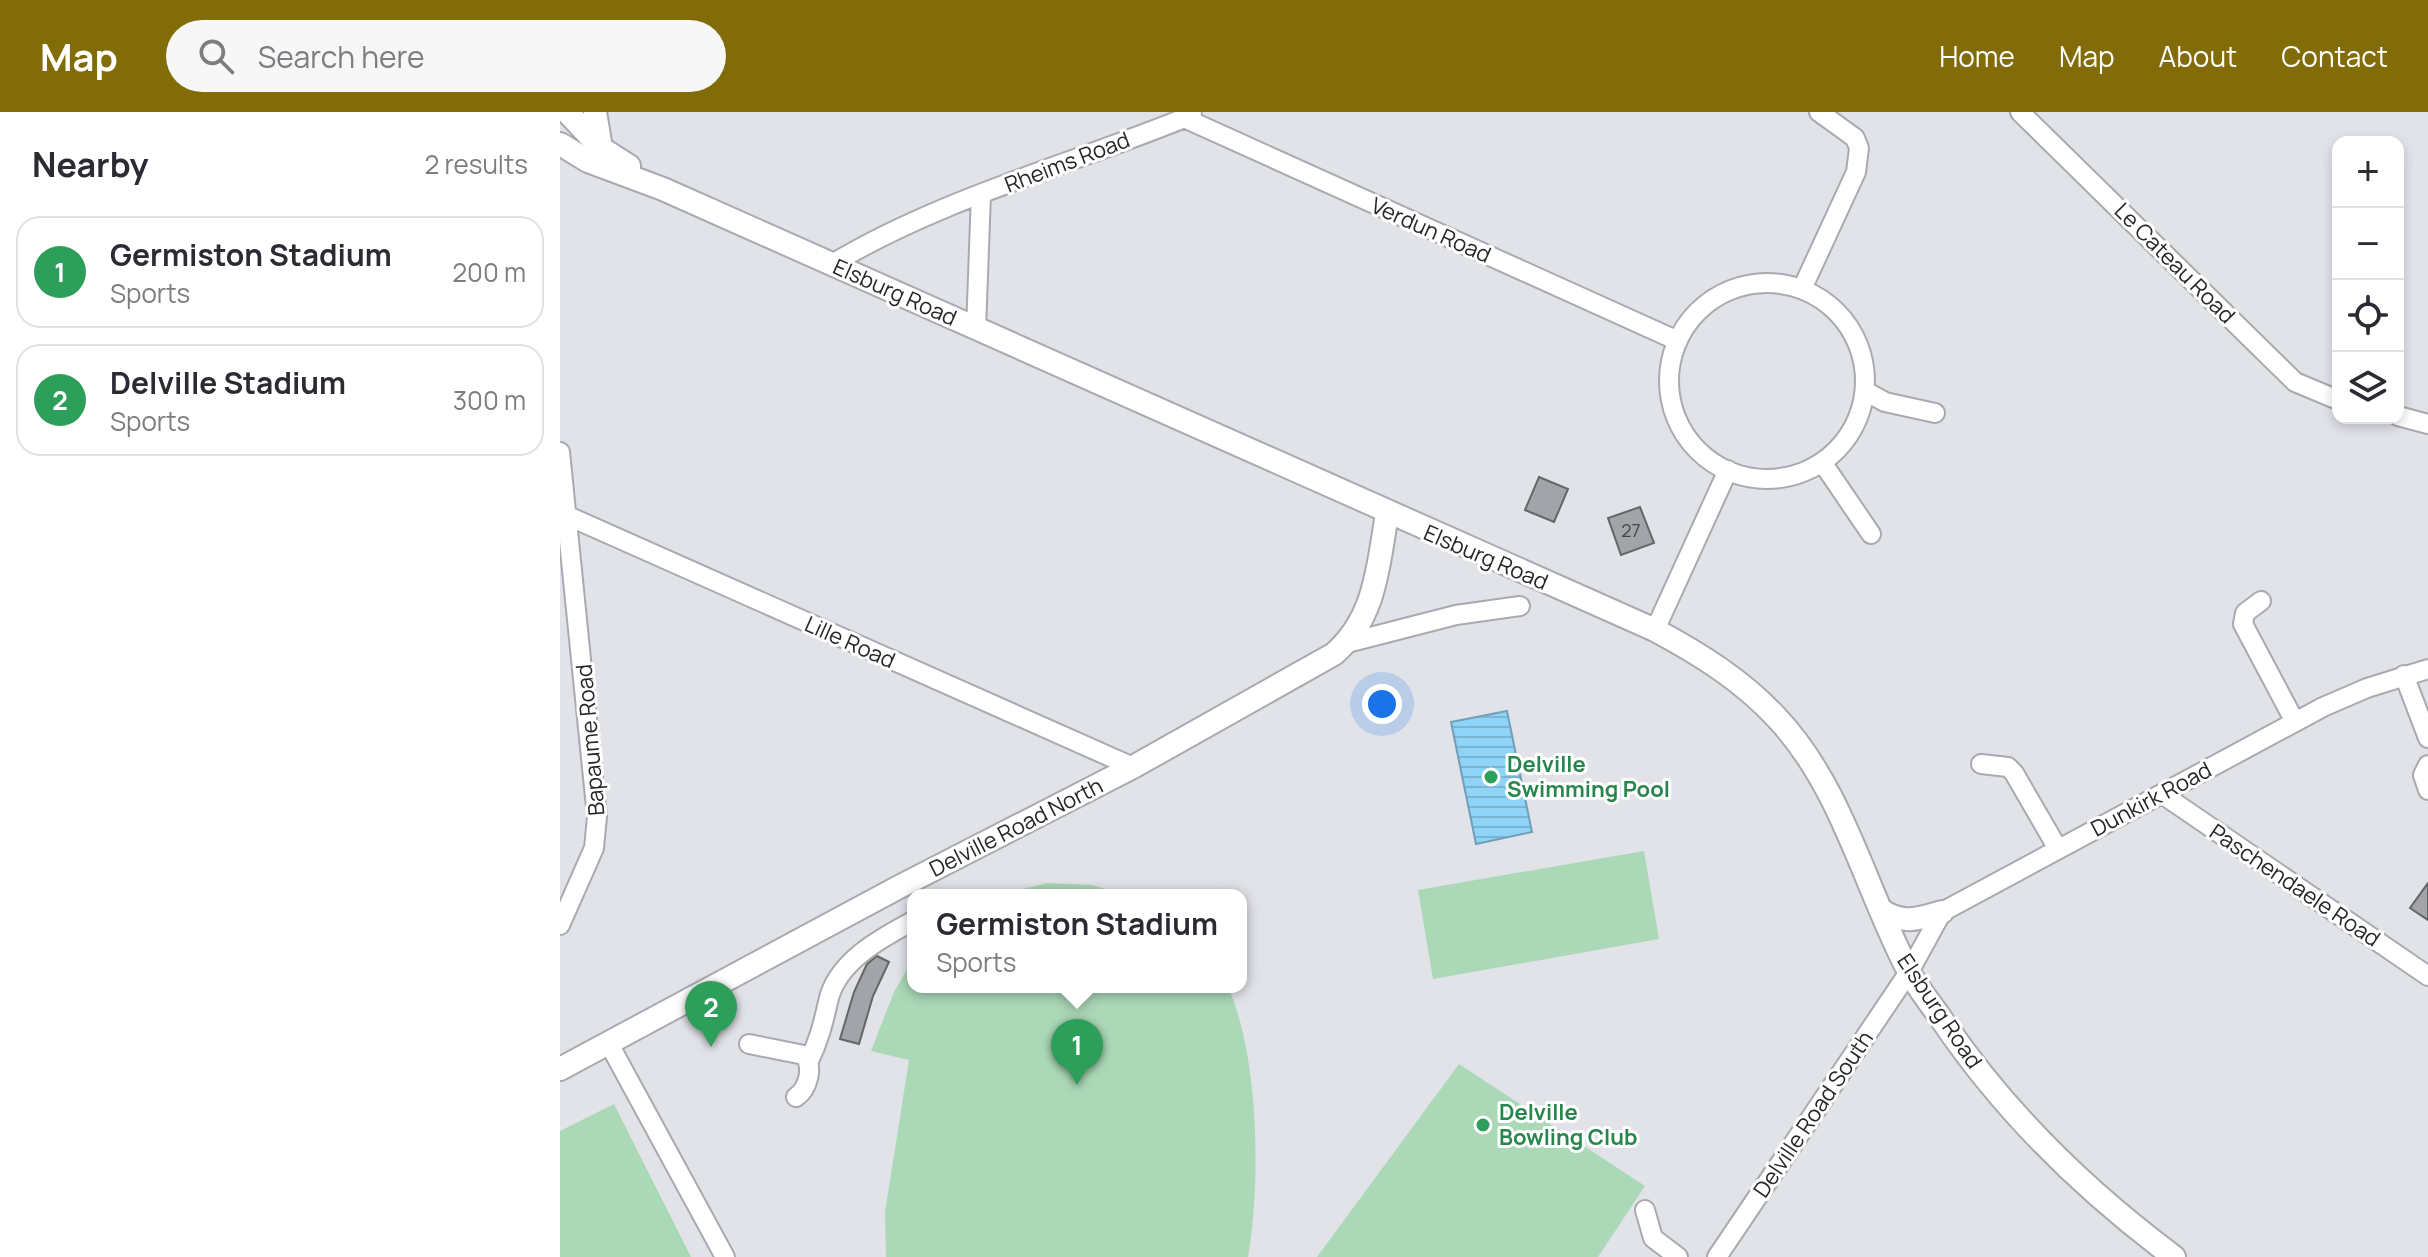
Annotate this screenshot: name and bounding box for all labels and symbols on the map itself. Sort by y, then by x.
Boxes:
street label: Rheims Road [1000,124,1134,200]
street label: Verdun Road [1366,190,1496,270]
street label: Le Cateau Road [2108,196,2242,330]
street label: Elsburg Road [828,251,962,333]
street label: Elsburg Road [1419,517,1553,597]
house number: 27 [1621,518,1641,542]
street label: Lille Road [800,609,900,675]
street label: Bapaume Road [568,663,612,817]
your location [1362,684,1402,724]
place label: Delville Swimming Pool [1507,749,1670,804]
street label: Dunkirk Road [2086,755,2216,843]
marker: Delville Swimming Pool [1482,768,1500,786]
street label: Delville Road North [924,770,1108,884]
street label: Paschendaele Road [2204,817,2386,953]
street label: Elsburg Road [1891,948,1989,1074]
pin: 2 [685,981,737,1047]
pin: 1 [1051,1019,1103,1085]
street label: Delville Road South [1746,1025,1880,1203]
place label: Delville Bowling Club [1499,1097,1637,1152]
marker: Delville Bowling Club [1474,1116,1492,1134]

